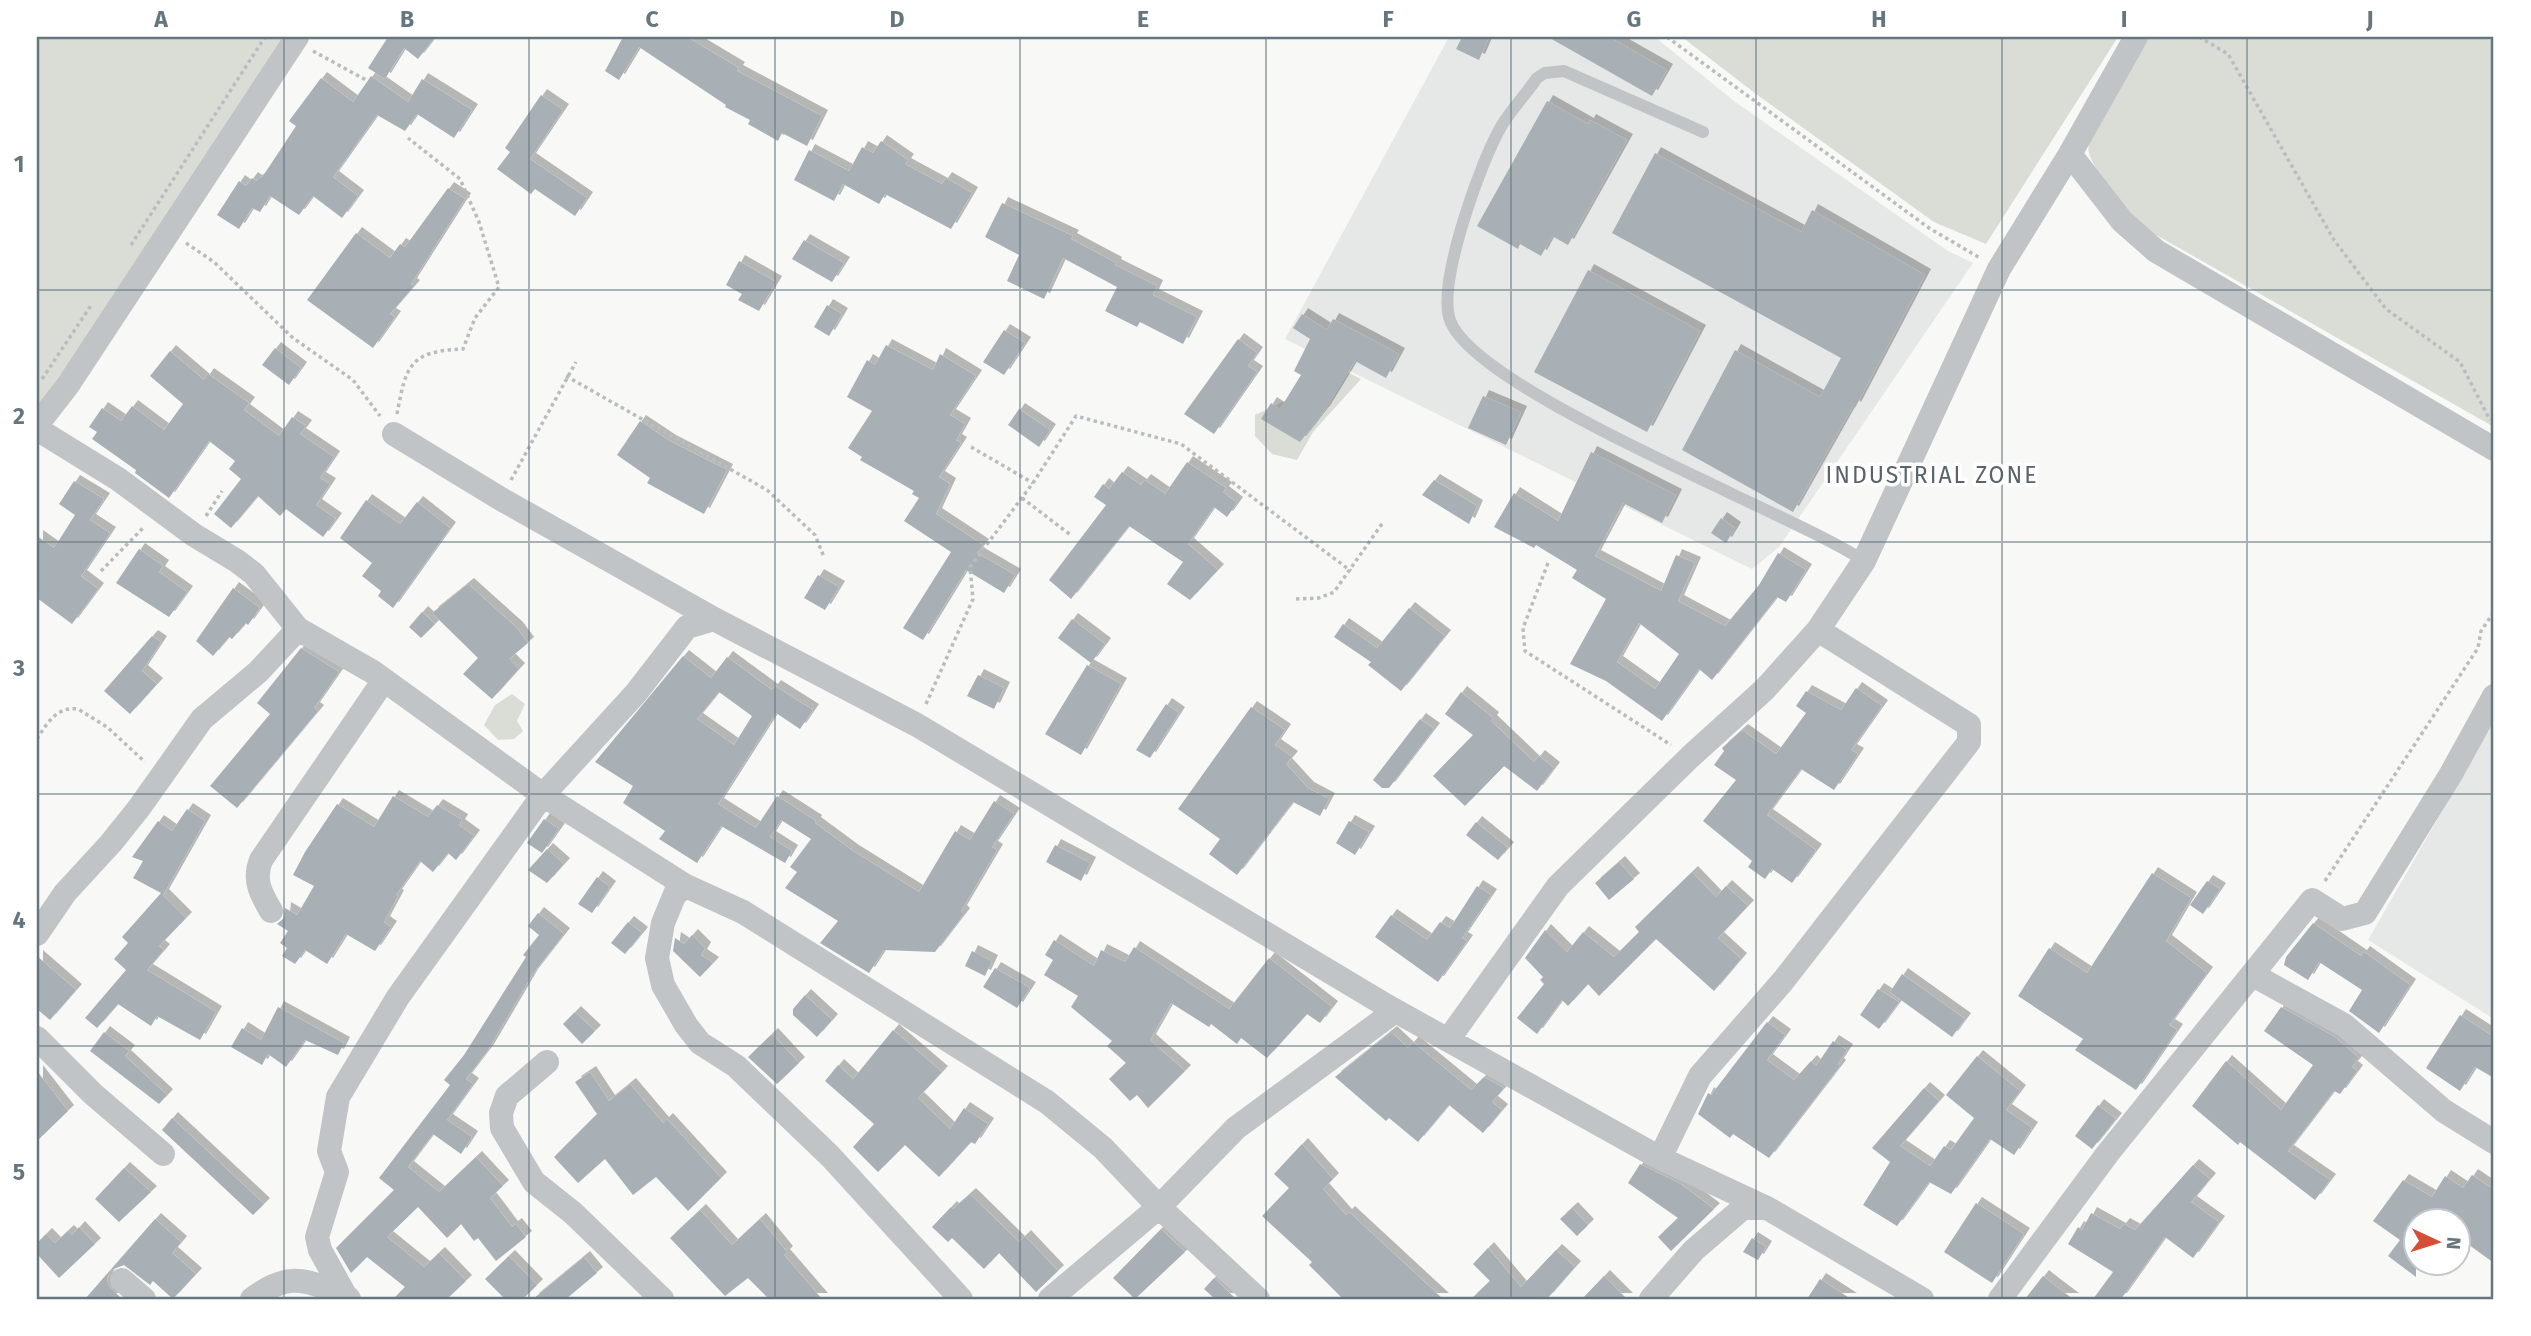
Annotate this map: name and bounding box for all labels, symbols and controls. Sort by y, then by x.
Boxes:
text: A [153,5,168,33]
text: B [400,5,414,33]
text: C [645,5,659,33]
text: D [890,5,905,33]
text: E [1137,5,1149,33]
text: F [1382,5,1394,33]
text: G [1627,5,1641,33]
text: H [1871,5,1887,33]
text: I [2121,5,2127,33]
text: J [2365,5,2374,33]
text: 1 [14,150,24,178]
text: 2 [13,402,25,430]
district label: INDUSTRIAL ZONE [1825,461,2039,489]
text: 3 [12,654,25,682]
text: 4 [13,906,26,934]
text: 5 [13,1158,25,1186]
north arrow [2402,1206,2472,1276]
text: N [2442,1236,2465,1250]

